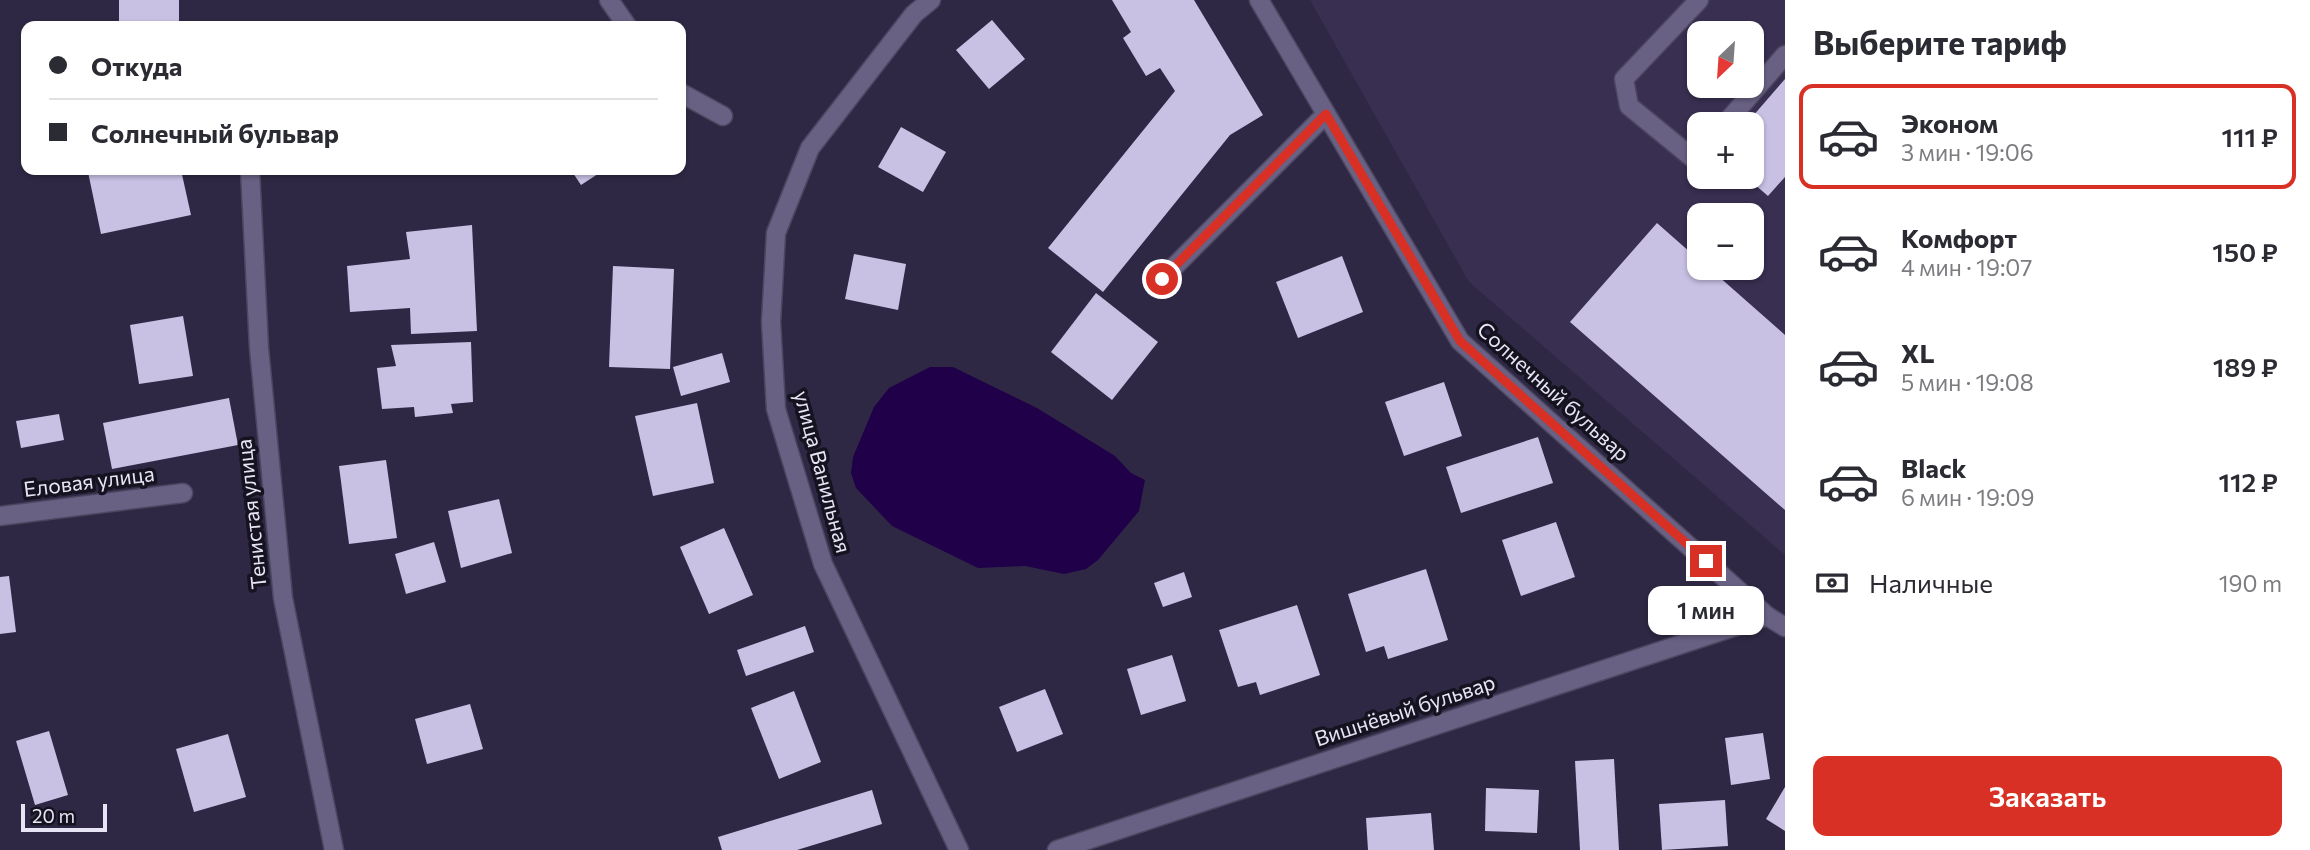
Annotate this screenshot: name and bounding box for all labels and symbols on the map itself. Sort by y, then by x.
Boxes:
north arrow [1687,21,1764,98]
route start [1146,263,1178,295]
street label: Солнечный бульвар [1473,316,1635,466]
street label: улица Ванильная [790,388,857,555]
street label: Тенистая улица [230,438,271,590]
street label: Еловая улица [22,460,156,501]
route end [1690,545,1722,577]
callout: 1 мин [1648,586,1764,634]
street label: Вишнёвый бульвар [1311,669,1498,751]
scale bar [21,801,107,833]

